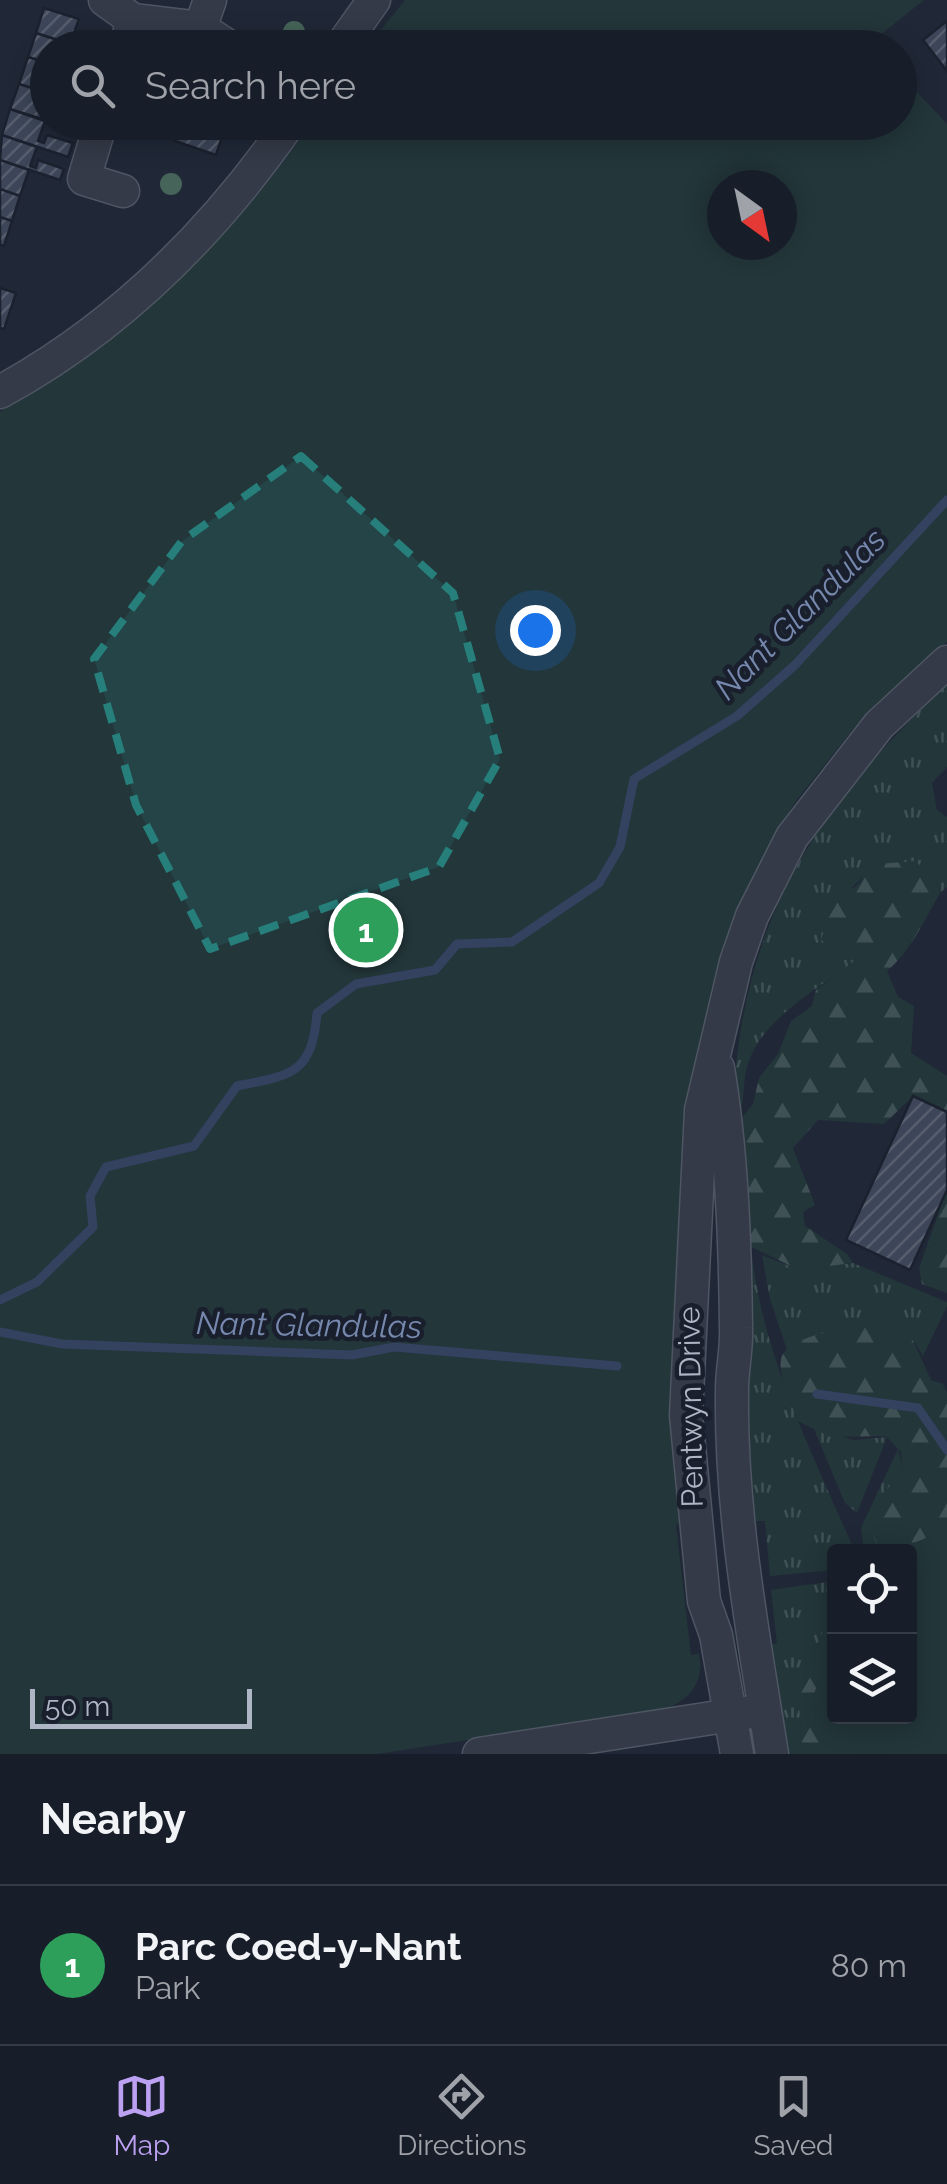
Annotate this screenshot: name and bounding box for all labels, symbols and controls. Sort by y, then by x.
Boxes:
search box [30,30,917,140]
icon: search [65,58,120,113]
text: Search here [145,63,356,108]
north arrow [707,170,797,260]
water label: Nant Glandulas [707,521,893,707]
your location [510,605,561,656]
pin: 1 [334,892,398,968]
water label: Nant Glandulas [196,1304,422,1345]
street label: Pentwyn Drive [671,1306,710,1508]
map controls [827,1544,917,1724]
button: locate [827,1544,917,1634]
button: layers [827,1634,917,1724]
scale bar [30,1684,252,1728]
text: 50 m [45,1690,110,1723]
text: Nearby [40,1795,186,1844]
text: Parc Coed-y-Nant [135,1924,462,1969]
text: 1 [65,1947,80,1984]
text: 80 m [831,1947,907,1984]
text: Park [135,1969,200,2006]
tab: Map [113,2069,170,2162]
tab: Directions [397,2069,527,2162]
tab: Saved [753,2069,834,2162]

